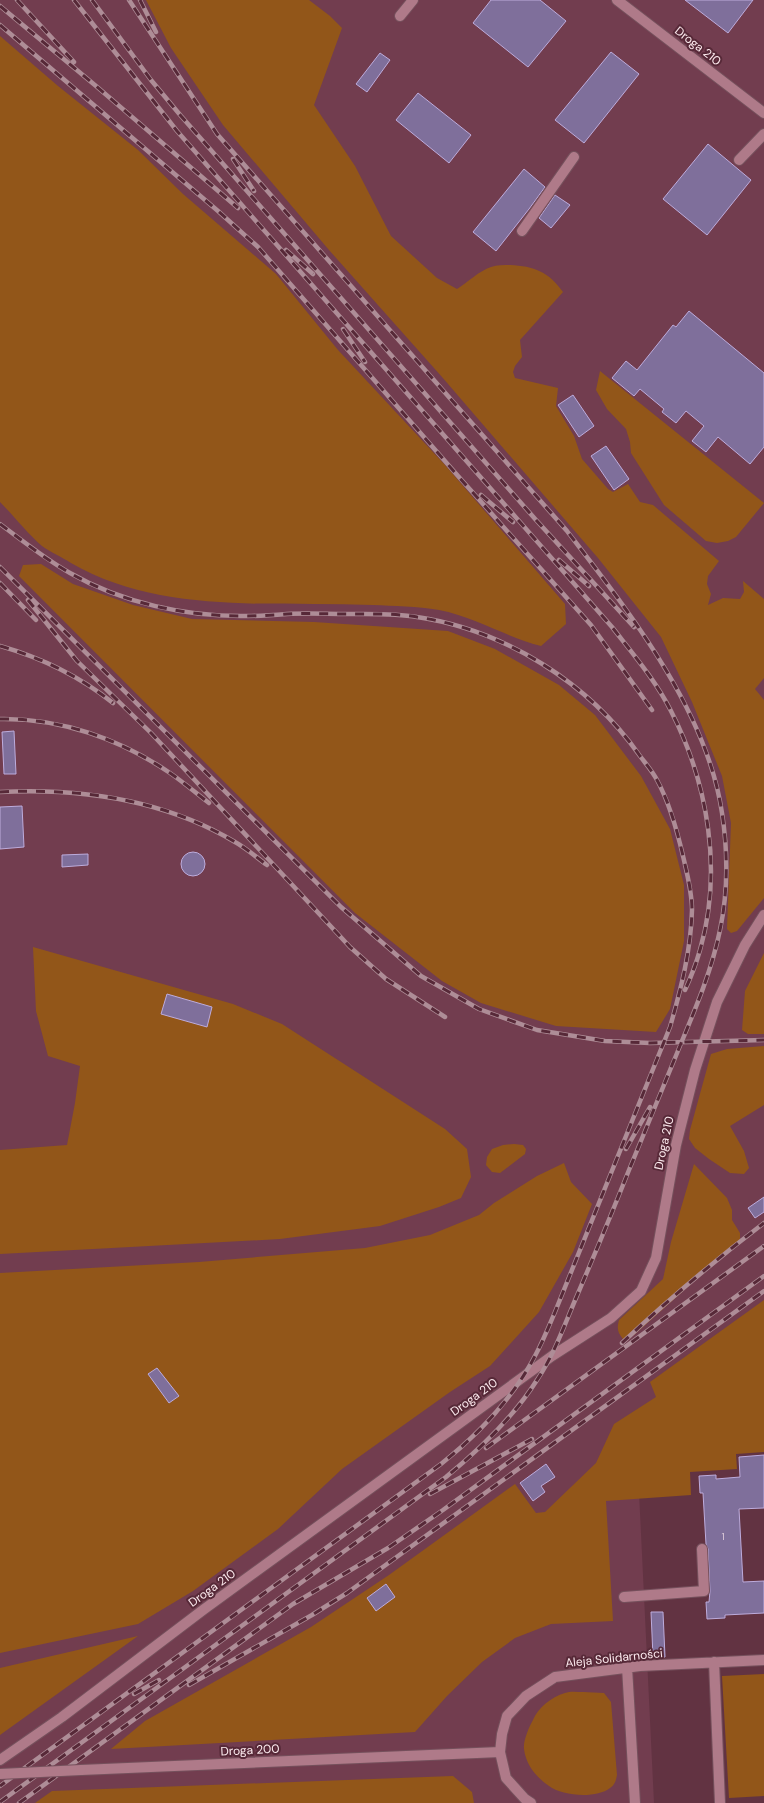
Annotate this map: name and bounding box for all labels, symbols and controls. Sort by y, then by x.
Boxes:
street label: Droga 210 [672,23,724,69]
street label: Droga 210 [650,1115,678,1171]
street label: Droga 210 [447,1374,501,1420]
house number: 1 [721,1530,725,1543]
street label: Droga 210 [185,1565,239,1611]
street label: Aleja Solidarności [564,1645,664,1671]
street label: Droga 200 [220,1740,280,1760]

